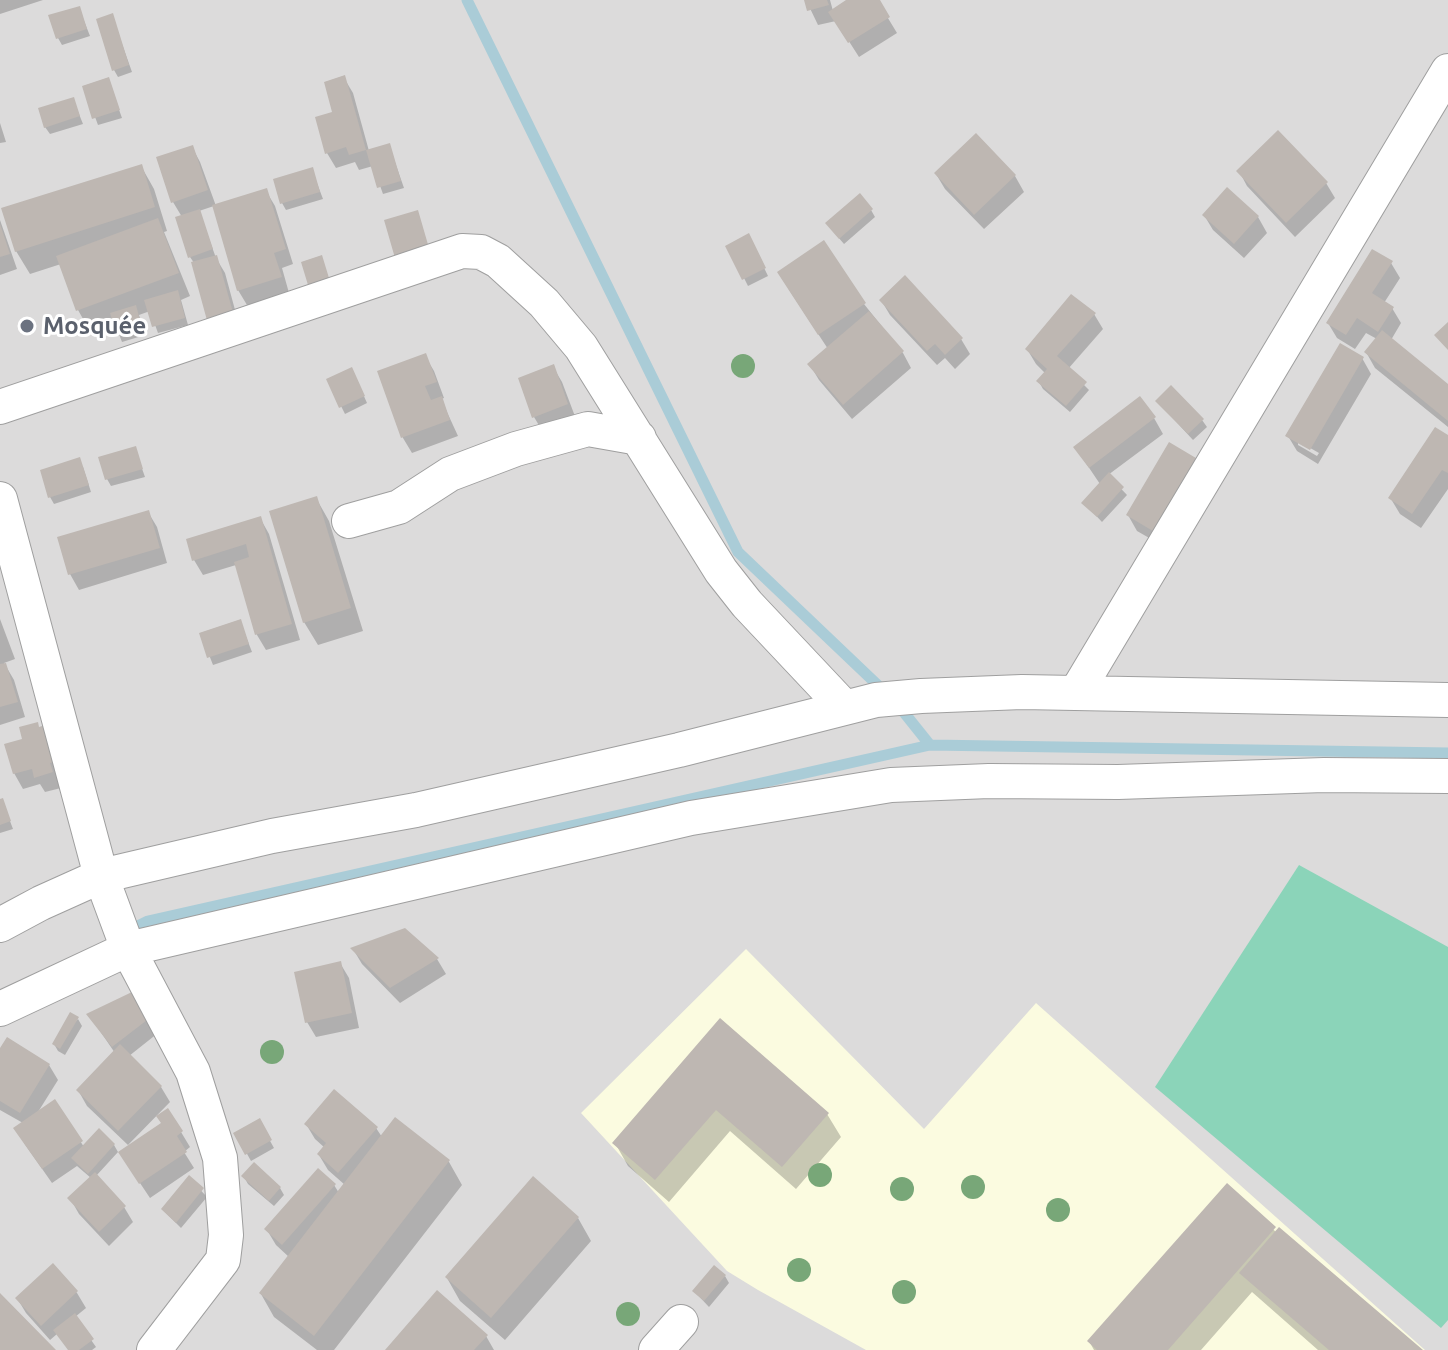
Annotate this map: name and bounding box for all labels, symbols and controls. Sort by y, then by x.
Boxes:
place label: Mosquée [43,312,146,340]
marker: Mosquée [18,317,36,335]

